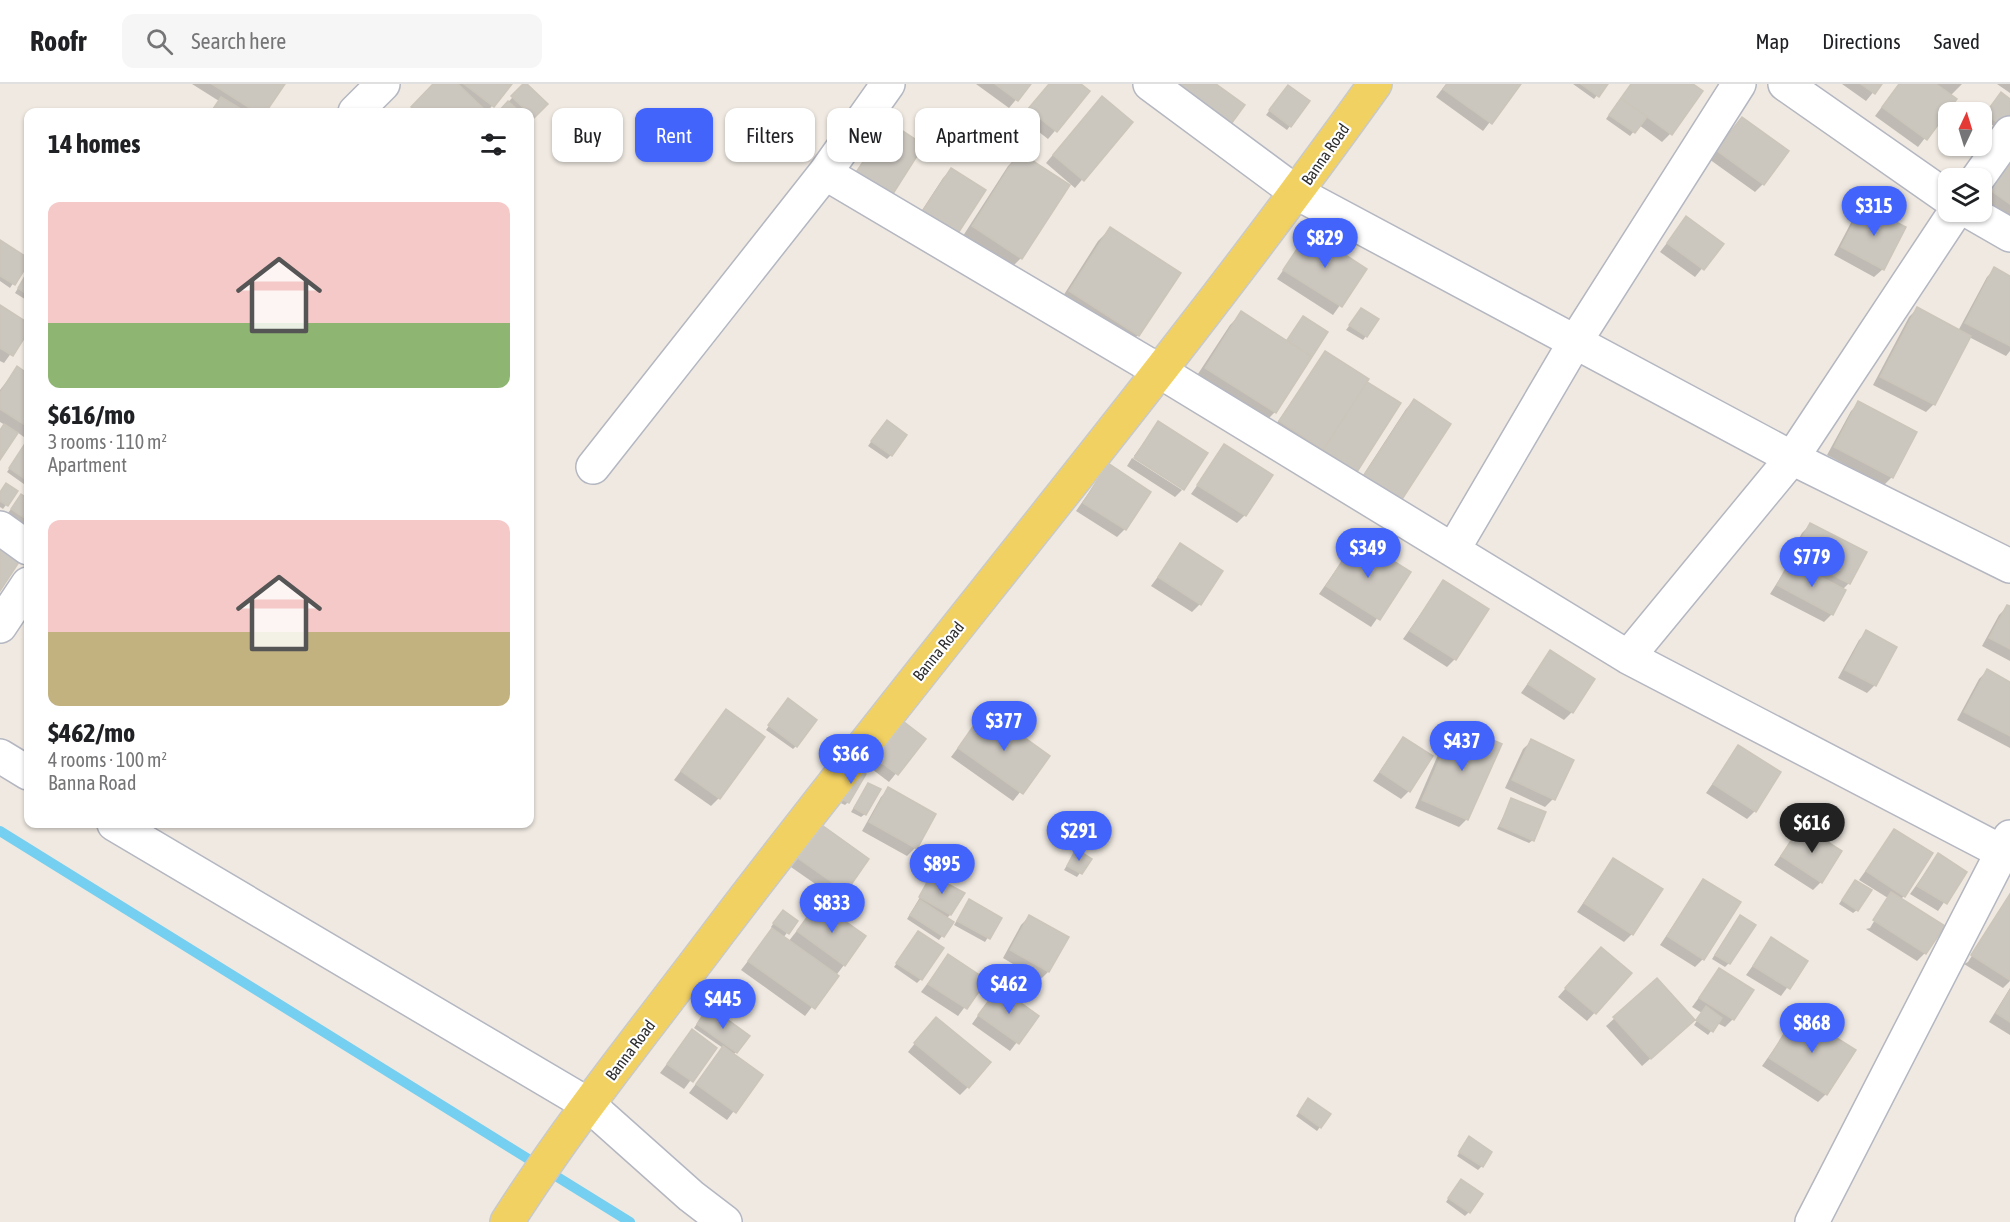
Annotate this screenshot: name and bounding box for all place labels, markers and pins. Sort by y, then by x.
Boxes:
pin: $315 [1838,186,1910,237]
pin: $829 [1289,218,1361,269]
pin: $349 [1332,528,1404,579]
pin: $779 [1776,537,1848,588]
pin: $377 [968,701,1040,752]
pin: $437 [1426,721,1498,772]
pin: $366 [815,734,887,785]
pin: $616 [1776,803,1848,854]
pin: $291 [1043,811,1115,862]
pin: $895 [906,844,978,895]
pin: $833 [796,883,868,934]
pin: $462 [973,964,1045,1015]
pin: $445 [687,979,759,1030]
pin: $868 [1776,1003,1848,1054]

